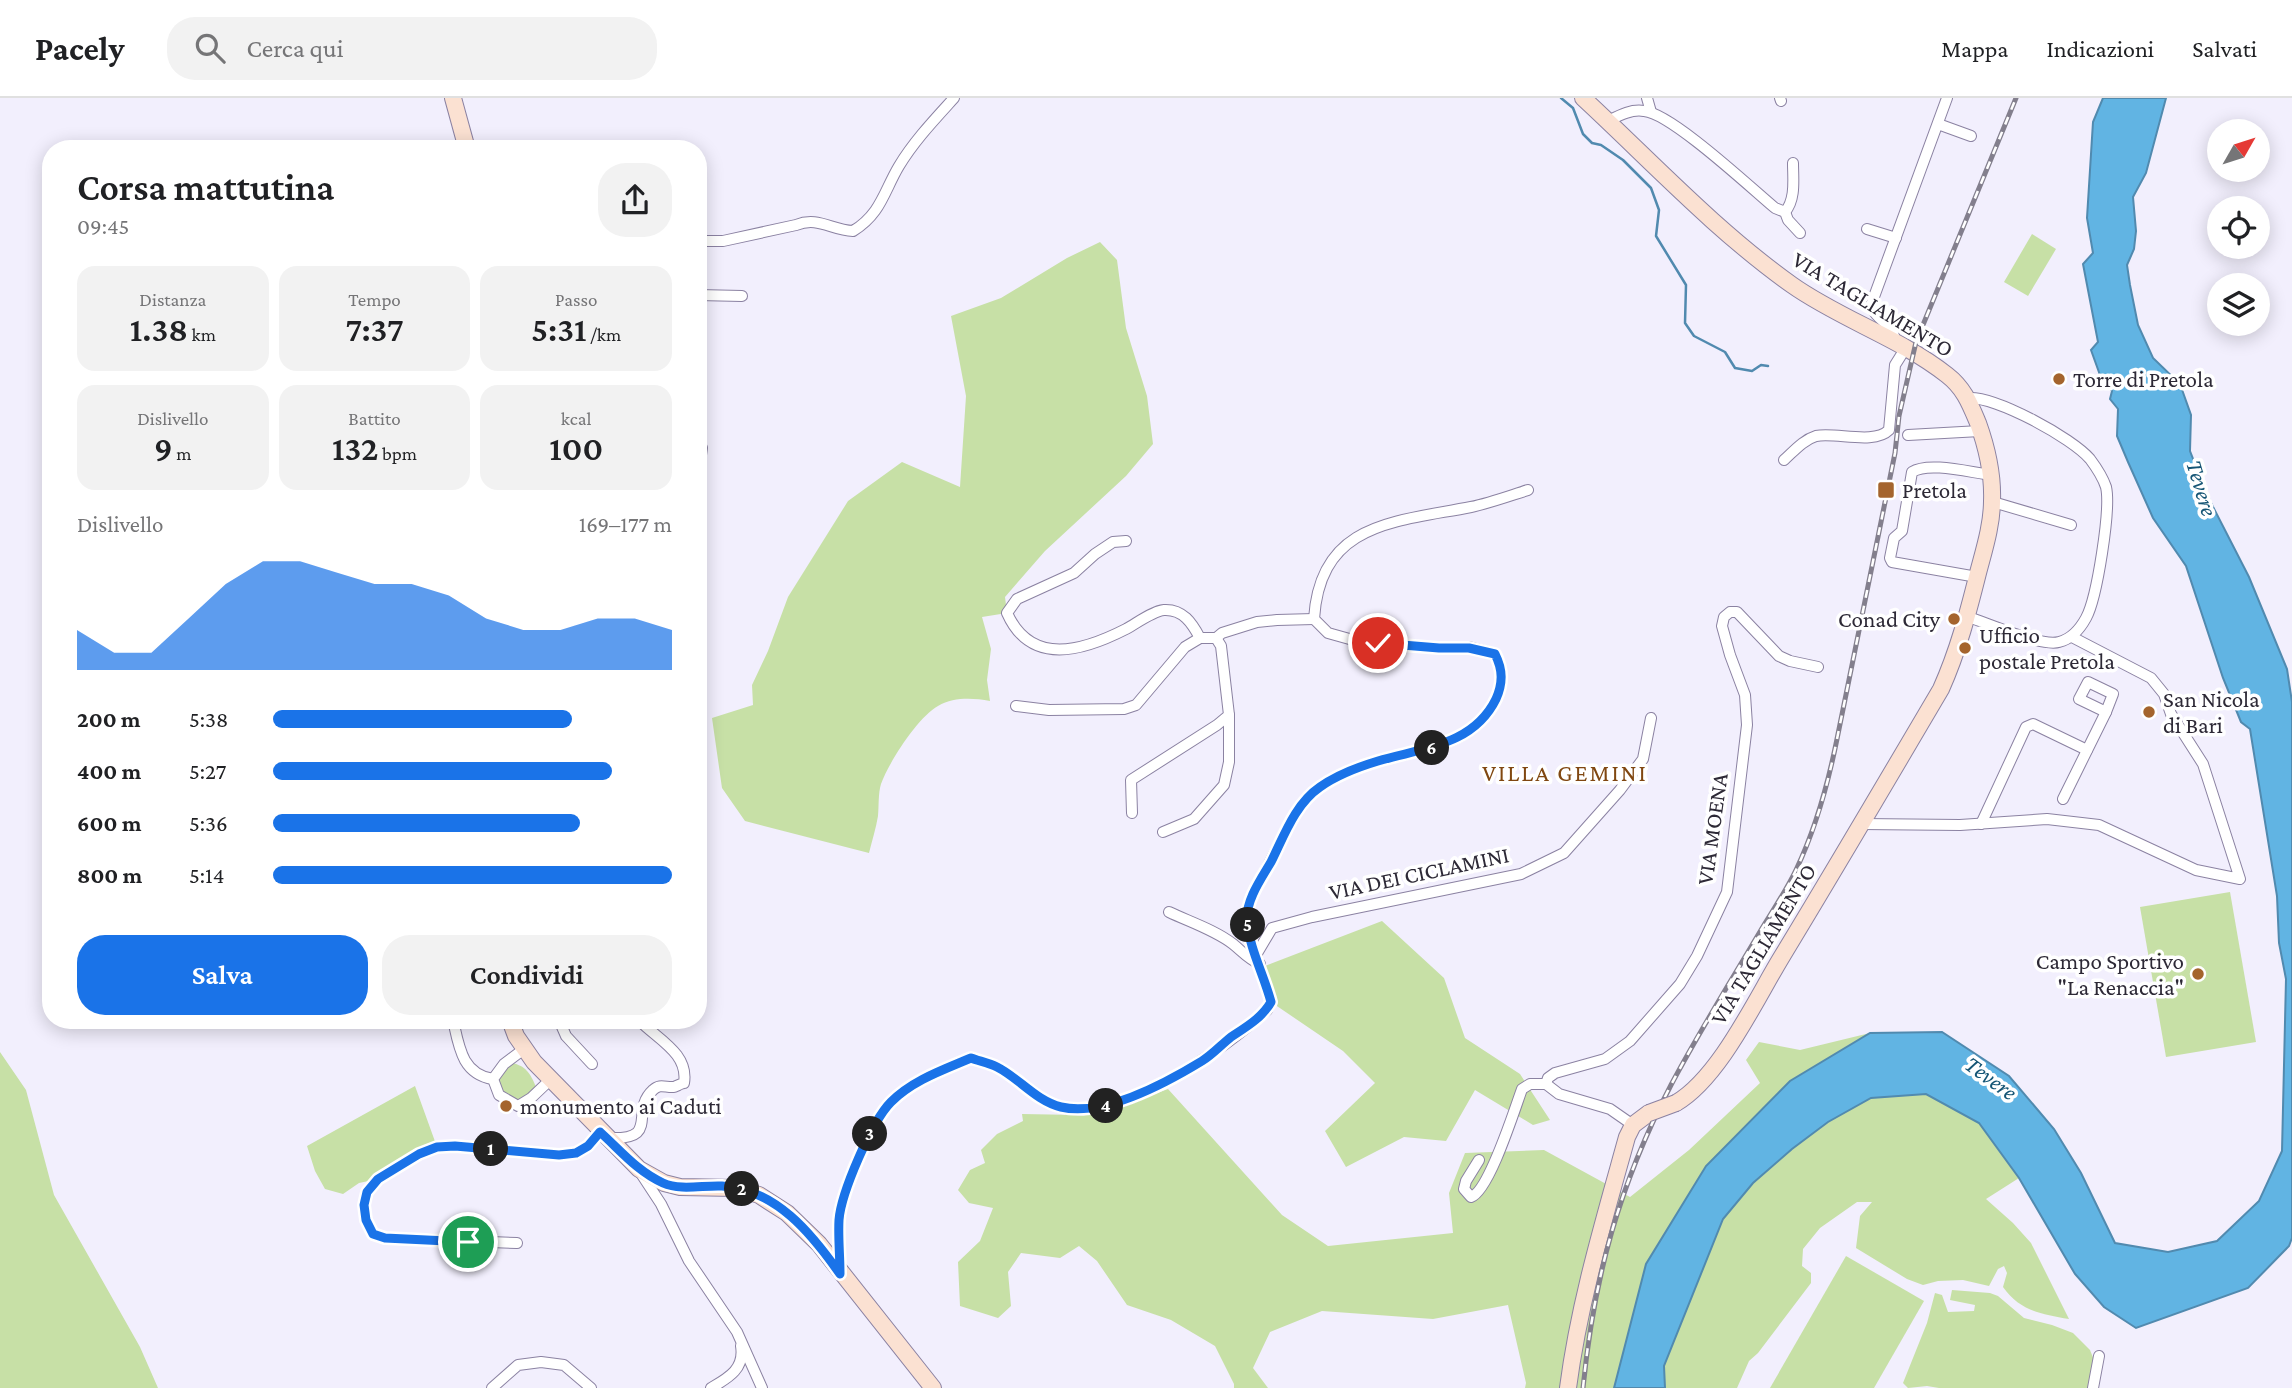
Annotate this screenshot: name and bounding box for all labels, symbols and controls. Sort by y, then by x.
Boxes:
search box [167,17,657,80]
icon: search [191,29,229,67]
text: Pacely [35,30,125,67]
text: Cerca qui [247,34,343,63]
text: Mappa [1941,35,2008,62]
text: Indicazioni [2046,35,2154,62]
text: Salvati [2192,35,2257,62]
north arrow [2207,119,2270,182]
map controls [2207,119,2270,336]
button: share [598,163,672,237]
text: Corsa mattutina [77,166,334,208]
button: locate [2207,196,2270,259]
text: 09:45 [77,213,129,239]
street label: VIA TAGLIAMENTO [1788,246,1958,362]
button: layers [2207,273,2270,336]
text: Distanza [139,289,206,310]
text: Tempo [348,289,401,310]
text: Passo [555,289,597,310]
text: 1.38 [130,310,188,349]
text: 7:37 [345,310,404,349]
text: 5:31 [531,310,587,349]
text: km [188,324,216,345]
text: /km [587,324,621,345]
place label: Torre di Pretola [2073,366,2214,392]
marker: Torre di Pretola [2051,371,2067,387]
text: Dislivello [137,408,209,429]
text: Battito [348,408,401,429]
text: kcal [561,408,591,429]
text: 9 [154,429,173,468]
text: 132 [332,429,378,468]
text: 100 [549,429,603,468]
text: m [173,443,192,464]
text: bpm [378,443,417,464]
water label: Tevere [2181,456,2224,519]
place label: Pretola [1902,477,1967,503]
marker: Pretola [1876,480,1896,500]
text: Dislivello [77,511,163,537]
text: 169–177 m [579,511,672,537]
place label: Conad City [1838,606,1940,632]
marker: Conad City [1946,611,1962,627]
pin [1348,613,1408,673]
place label: Ufficio postale Pretola [1979,622,2115,674]
icon: check [1359,624,1397,662]
marker: Ufficio postale Pretola [1957,640,1973,656]
place label: San Nicola di Bari [2163,686,2260,738]
marker: San Nicola di Bari [2141,704,2157,720]
text: 200 m [77,706,141,732]
text: 5:38 [189,706,228,732]
pin: 6 [1414,730,1450,766]
text: 6 [1426,737,1437,758]
text: 400 m [77,758,141,784]
text: 5:27 [189,758,226,784]
district label: VILLA GEMINI [1482,759,1648,786]
street label: VIA MOENA [1691,771,1733,887]
text: 600 m [77,810,141,836]
text: 5:36 [189,810,228,836]
street label: VIA DEI CICLAMINI [1327,841,1511,905]
street label: VIA TAGLIAMENTO [1705,859,1821,1029]
text: 800 m [77,862,142,888]
text: 5:14 [189,862,225,888]
pin: 5 [1230,908,1266,942]
text: 5 [1243,914,1252,935]
button: Salva [77,935,368,1015]
button: Condividi [382,935,672,1015]
place label: Campo Sportivo "La Renaccia" [2036,948,2184,1000]
marker: Campo Sportivo "La Renaccia" [2190,966,2206,982]
water label: Tevere [1960,1050,2022,1105]
pin: 4 [1088,1088,1124,1124]
place label: monumento ai Caduti [520,1093,722,1119]
text: 4 [1100,1095,1111,1116]
marker: monumento ai Caduti [498,1098,514,1114]
pin: 3 [852,1116,888,1152]
text: 3 [865,1123,874,1144]
pin: 1 [474,1132,508,1166]
text: 1 [487,1138,494,1159]
pin: 2 [724,1172,760,1206]
text: 2 [737,1178,746,1199]
pin [438,1212,498,1272]
icon: arrive [449,1223,487,1261]

